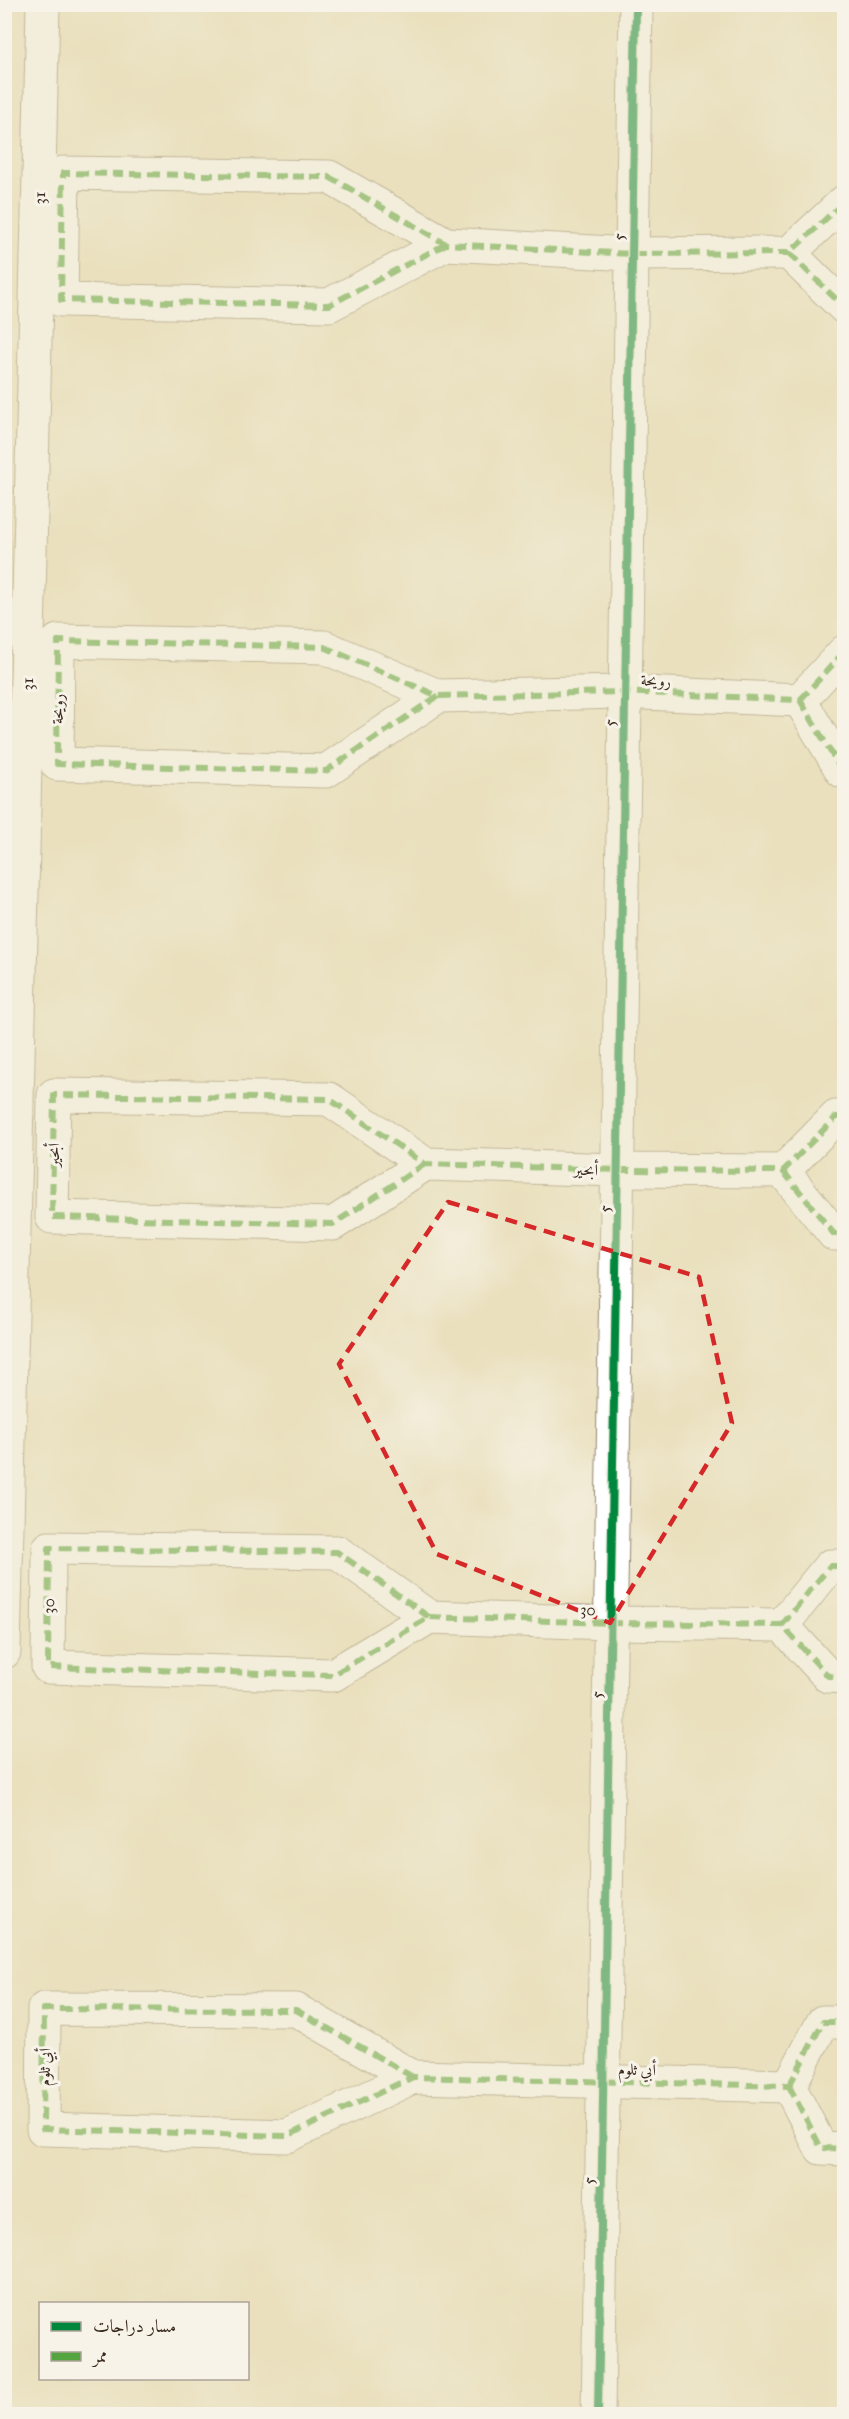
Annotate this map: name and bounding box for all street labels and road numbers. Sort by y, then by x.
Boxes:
street label: 31 [30,191,49,205]
street label: 5 [609,233,628,241]
street label: رويحة [640,670,672,691]
street label: 31 [18,677,37,691]
street label: رويحة [48,694,67,724]
street label: 5 [600,719,619,727]
street label: أبحير [42,1142,64,1169]
street label: أبحير [571,1158,599,1180]
street label: 5 [595,1205,614,1213]
street label: 30 [39,1598,58,1614]
street label: 30 [580,1600,596,1619]
street label: 5 [587,1691,606,1699]
street label: أبي ثلوم [33,2047,59,2086]
street label: أبي ثلوم [618,2058,657,2084]
street label: 5 [579,2177,598,2185]

